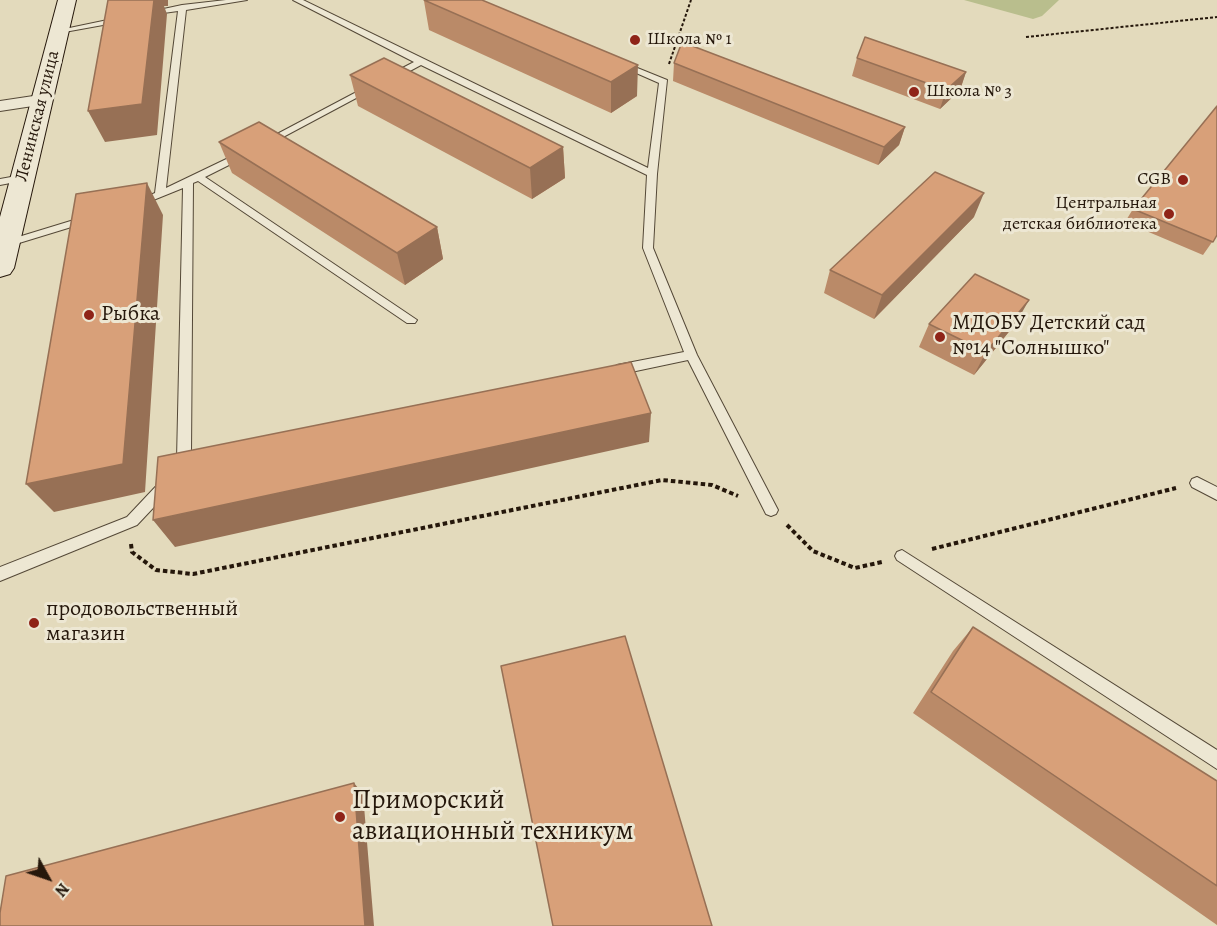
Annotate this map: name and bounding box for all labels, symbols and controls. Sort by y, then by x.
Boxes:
place label: Школа № 1 [647,29,732,51]
marker: Школа № 1 [628,33,642,47]
street label: Ленинская улица [11,48,65,184]
place label: Школа № 3 [926,81,1012,103]
marker: Школа № 3 [907,85,921,99]
place label: CGB [1137,169,1171,191]
marker: CGB [1176,173,1190,187]
place label: Центральная детская библиотека [1003,193,1157,236]
marker: Центральная детская библиотека [1162,207,1176,221]
place label: Рыбка [101,302,160,328]
marker: Рыбка [82,308,96,322]
place label: МДОБУ Детский сад №14 "Солнышко" [952,311,1145,362]
marker: МДОБУ Детский сад №14 "Солнышко" [933,330,947,344]
place label: продовольственный магазин [46,597,238,648]
marker: продовольственный магазин [27,616,41,630]
place label: Приморский авиационный техникум [352,785,634,848]
marker: Приморский авиационный техникум [333,810,347,824]
north arrow [18,848,78,908]
text: N [50,878,74,901]

